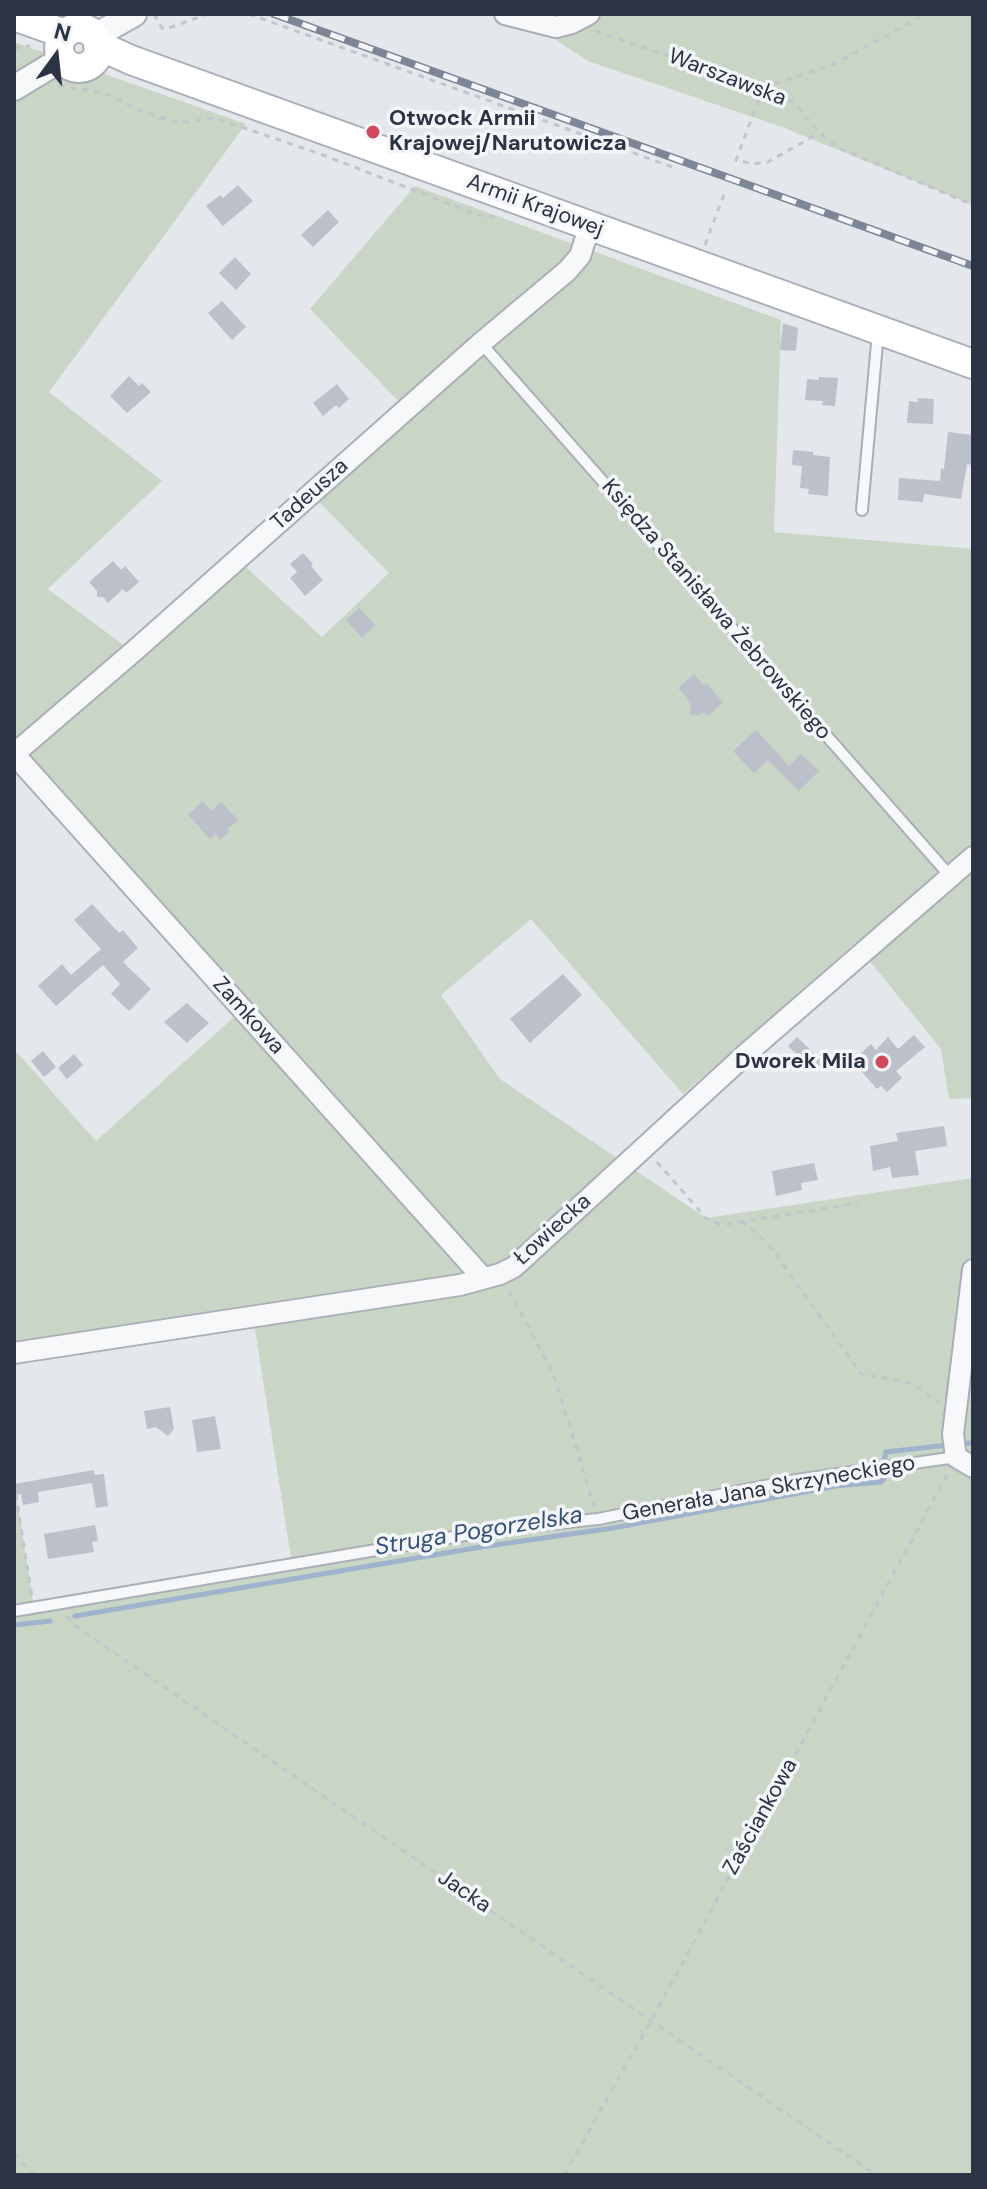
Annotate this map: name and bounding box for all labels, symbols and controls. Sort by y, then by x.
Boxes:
north arrow [16,16,96,96]
text: N [51,16,74,48]
street label: Warszawska [664,43,790,113]
place label: Otwock Armii Krajowej/Narutowicza [389,106,627,158]
marker: Otwock Armii Krajowej/Narutowicza [364,123,382,141]
street label: Armii Krajowej [463,169,607,243]
street label: Tadeusza [266,454,354,536]
street label: Księdza Stanisława Żebrowskiego [596,474,836,746]
street label: Zamkowa [206,972,290,1060]
place label: Dworek Mila [735,1049,866,1075]
marker: Dworek Mila [873,1053,891,1071]
street label: Łowiecka [509,1189,597,1271]
street label: Generała Jana Skrzyneckiego [621,1450,917,1528]
water label: Struga Pogorzelska [373,1501,585,1563]
street label: Zaściankowa [718,1754,804,1880]
street label: Jacka [432,1865,496,1919]

